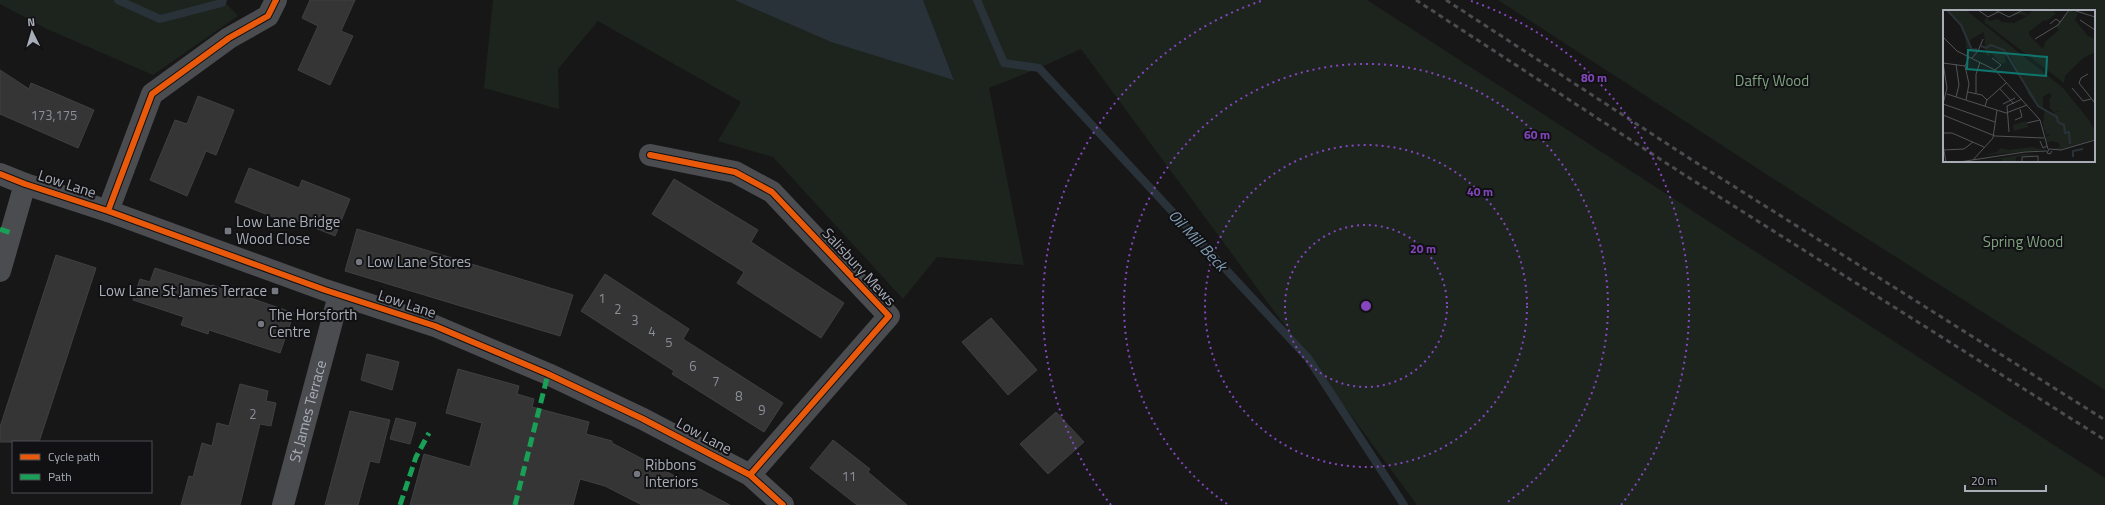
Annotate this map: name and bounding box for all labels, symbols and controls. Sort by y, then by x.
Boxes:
inset map [1943,10,2095,162]
north arrow [12,12,52,52]
text: N [27,14,36,30]
text: 80 m [1581,68,1607,87]
park label: Daffy Wood [1735,69,1809,92]
house number: 173,175 [31,105,77,125]
text: 60 m [1524,125,1550,144]
street label: Low Lane [35,163,99,204]
text: 40 m [1467,182,1493,201]
water label: Oil Mill Beck [1163,204,1234,278]
place label: Low Lane Bridge Wood Close [236,210,340,250]
street label: Salisbury Mews [817,222,902,311]
marker: Low Lane Bridge Wood Close [223,226,233,236]
park label: Spring Wood [1983,230,2063,253]
text: 20 m [1410,239,1436,258]
place label: Low Lane Stores [367,250,471,273]
marker: Low Lane Stores [354,257,364,267]
place label: Low Lane St James Terrace [99,279,267,302]
street label: Low Lane [375,283,439,324]
marker: Low Lane St James Terrace [270,286,280,296]
house number: 1 [598,288,606,308]
house number: 2 [614,299,622,319]
centre of rings [1359,299,1373,313]
place label: The Horsforth Centre [269,303,357,343]
house number: 3 [631,310,639,330]
marker: The Horsforth Centre [256,319,266,329]
house number: 4 [648,321,656,341]
house number: 5 [665,332,673,352]
house number: 6 [689,356,697,376]
street label: St James Terrace [283,357,332,465]
house number: 7 [712,371,720,391]
house number: 8 [735,386,743,406]
house number: 9 [758,400,766,420]
house number: 2 [249,404,257,424]
street label: Low Lane [672,411,736,460]
legend [12,441,152,493]
text: Cycle path [48,447,100,466]
place label: Ribbons Interiors [645,453,698,493]
house number: 11 [842,466,856,486]
text: Path [48,467,72,486]
scale bar [1965,467,2046,493]
marker: Ribbons Interiors [632,469,642,479]
text: 20 m [1971,471,1997,490]

